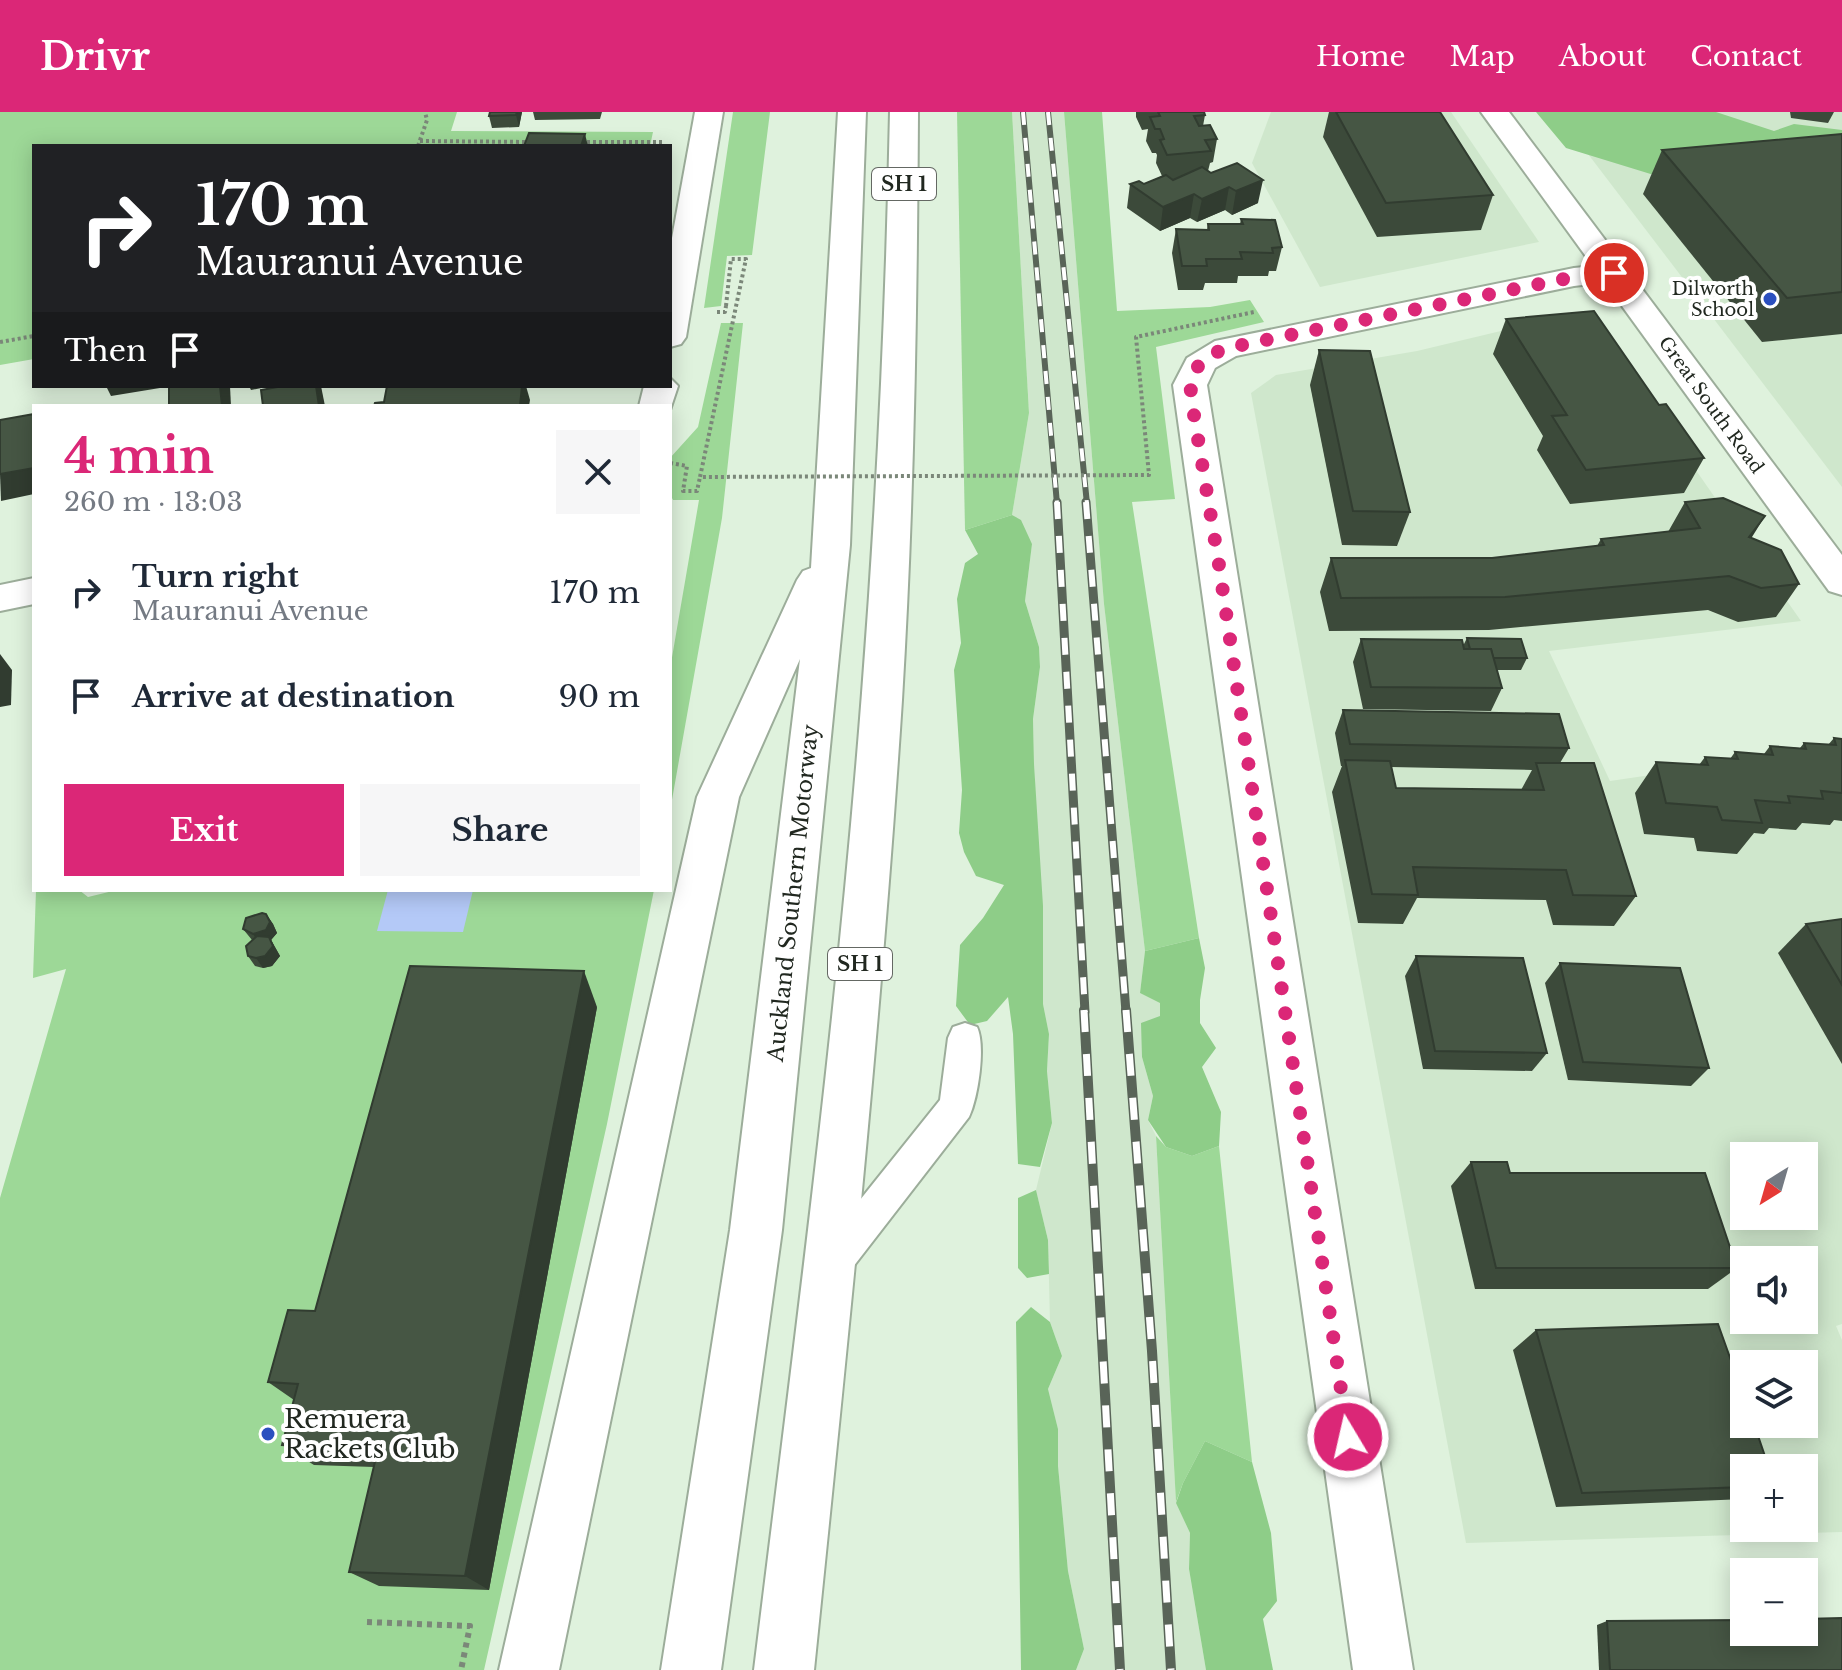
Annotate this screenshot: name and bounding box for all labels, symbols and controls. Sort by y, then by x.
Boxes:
text: Drivr [40,33,150,80]
text: Home [1316,39,1406,74]
text: Map [1450,39,1515,74]
text: About [1559,39,1646,74]
text: Contact [1690,39,1802,74]
road number: SH 1 [872,168,936,200]
text: 170 m [196,171,368,240]
icon: right [64,176,168,280]
pin [1580,239,1648,307]
text: Mauranui Avenue [196,240,524,285]
icon: arrive [1592,251,1636,295]
place label: Dilworth School [1672,278,1754,321]
marker: Dilworth School [1761,290,1779,308]
icon: arrive [163,328,207,372]
text: Then [64,332,147,369]
street label: Great South Road [1654,332,1768,478]
text: 4 min [64,426,214,486]
button: close [556,430,640,514]
text: 260 m · 13:03 [64,486,243,518]
text: Turn right [132,558,299,595]
icon: right [64,570,108,614]
text: 170 m [549,574,640,611]
text: Mauranui Avenue [132,595,369,627]
icon: arrive [64,674,108,718]
text: Arrive at destination [132,678,455,715]
text: 90 m [558,678,640,715]
street label: Auckland Southern Motorway [762,723,824,1064]
button: Exit [64,784,344,876]
button: Share [360,784,640,876]
road number: SH 1 [828,948,892,980]
north arrow [1730,1142,1818,1230]
map controls [1730,1142,1818,1646]
button: sound [1730,1246,1818,1334]
button: layers [1730,1350,1818,1438]
position arrow [1306,1395,1390,1479]
place label: Remuera Rackets Club [284,1403,456,1465]
marker: Remuera Rackets Club [259,1425,277,1443]
button: + [1730,1454,1818,1542]
button: − [1730,1558,1818,1646]

